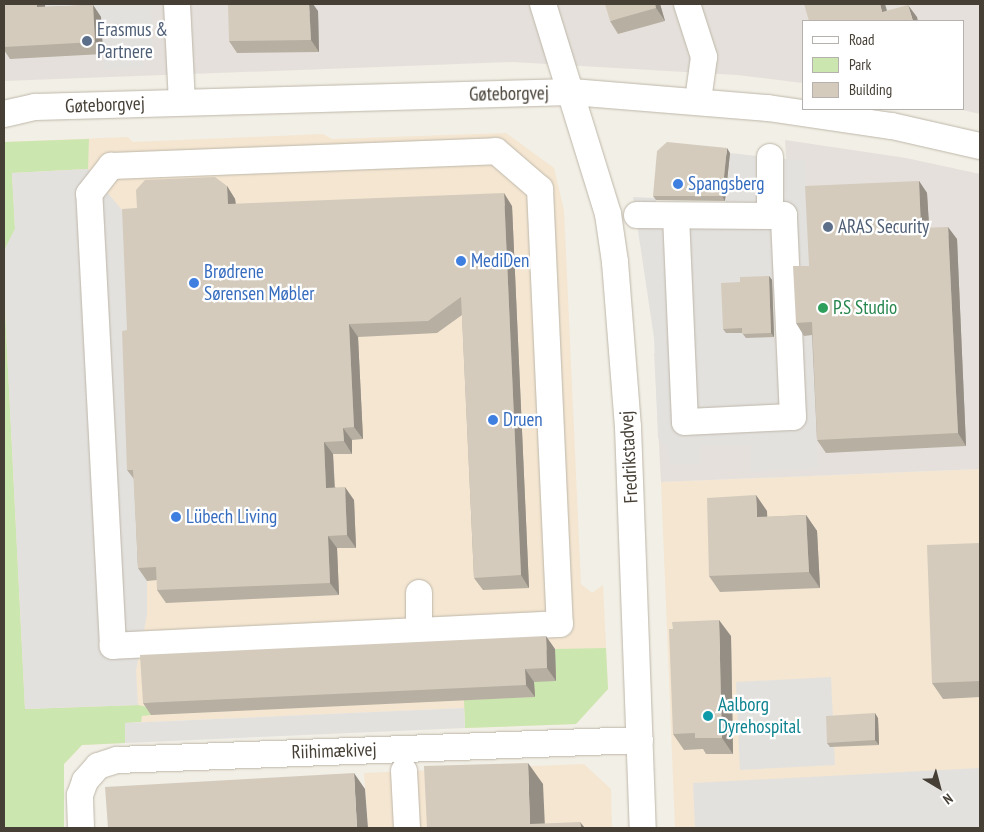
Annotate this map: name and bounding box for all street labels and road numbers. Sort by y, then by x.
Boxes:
street label: Gøteborgvej [469,82,549,106]
street label: Gøteborgvej [65,92,145,118]
street label: Fredrikstadvej [615,410,643,504]
street label: Riihimækivej [291,738,377,764]

